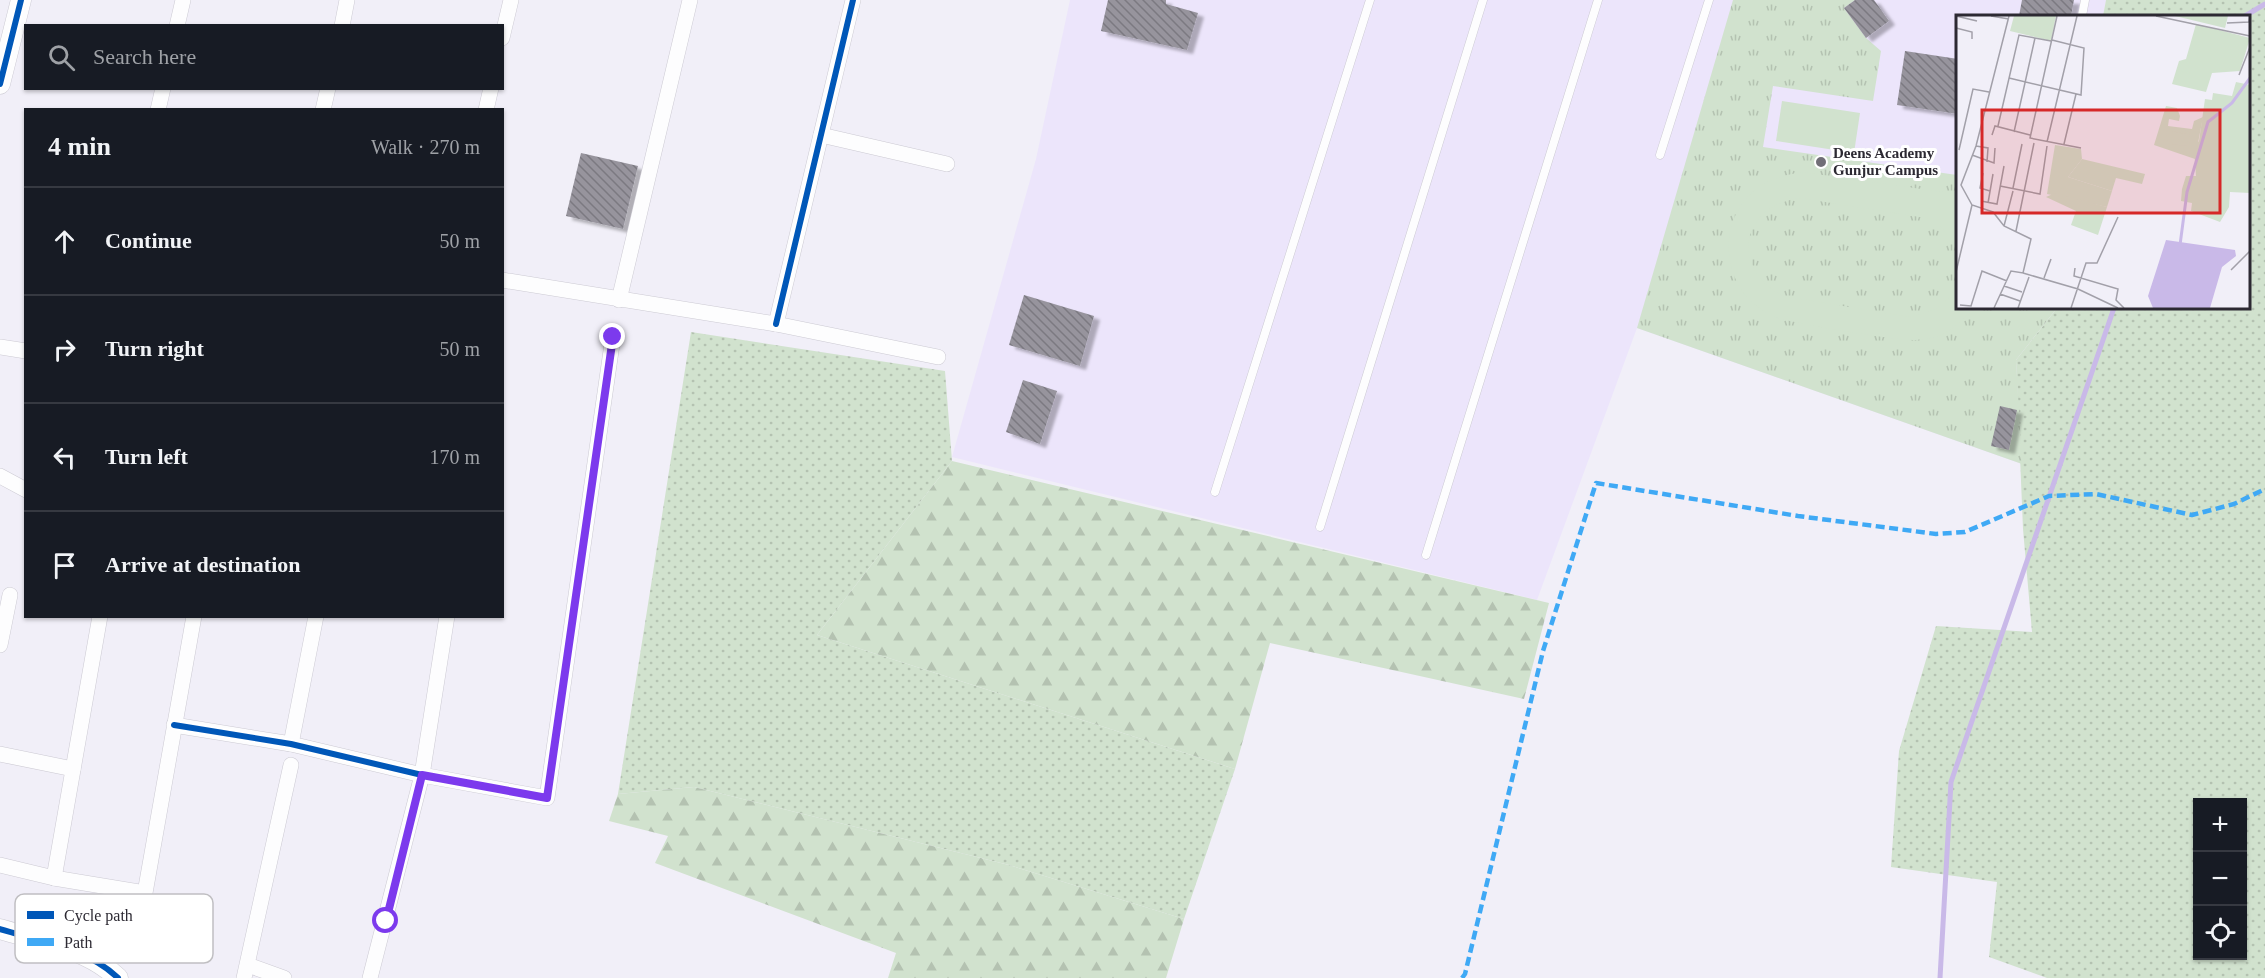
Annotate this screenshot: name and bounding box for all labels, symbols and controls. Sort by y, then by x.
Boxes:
inset map [1956,15,2250,309]
search box [24,24,504,90]
icon: search [45,41,78,74]
text: Search here [93,44,196,69]
text: 4 min [48,132,111,161]
text: Walk · 270 m [371,136,480,158]
place label: Deens Academy Gunjur Campus [1833,145,1938,178]
marker: Deens Academy Gunjur Campus [1814,155,1828,169]
icon: ahead [48,225,81,258]
text: Continue [105,228,192,253]
text: 50 m [439,230,480,252]
route end [599,323,625,349]
icon: right [48,333,81,366]
text: Turn right [105,336,204,361]
text: 50 m [439,338,480,360]
icon: left [48,441,81,474]
text: Turn left [105,444,188,469]
text: 170 m [429,446,480,468]
icon: arrive [48,549,81,582]
text: Arrive at destination [105,552,301,577]
map controls [2193,798,2247,960]
button: + [2193,798,2247,852]
button: − [2193,852,2247,906]
legend [15,894,213,963]
button: locate [2193,906,2247,960]
text: Cycle path [64,907,133,925]
route start [372,907,398,933]
text: Path [64,934,92,951]

